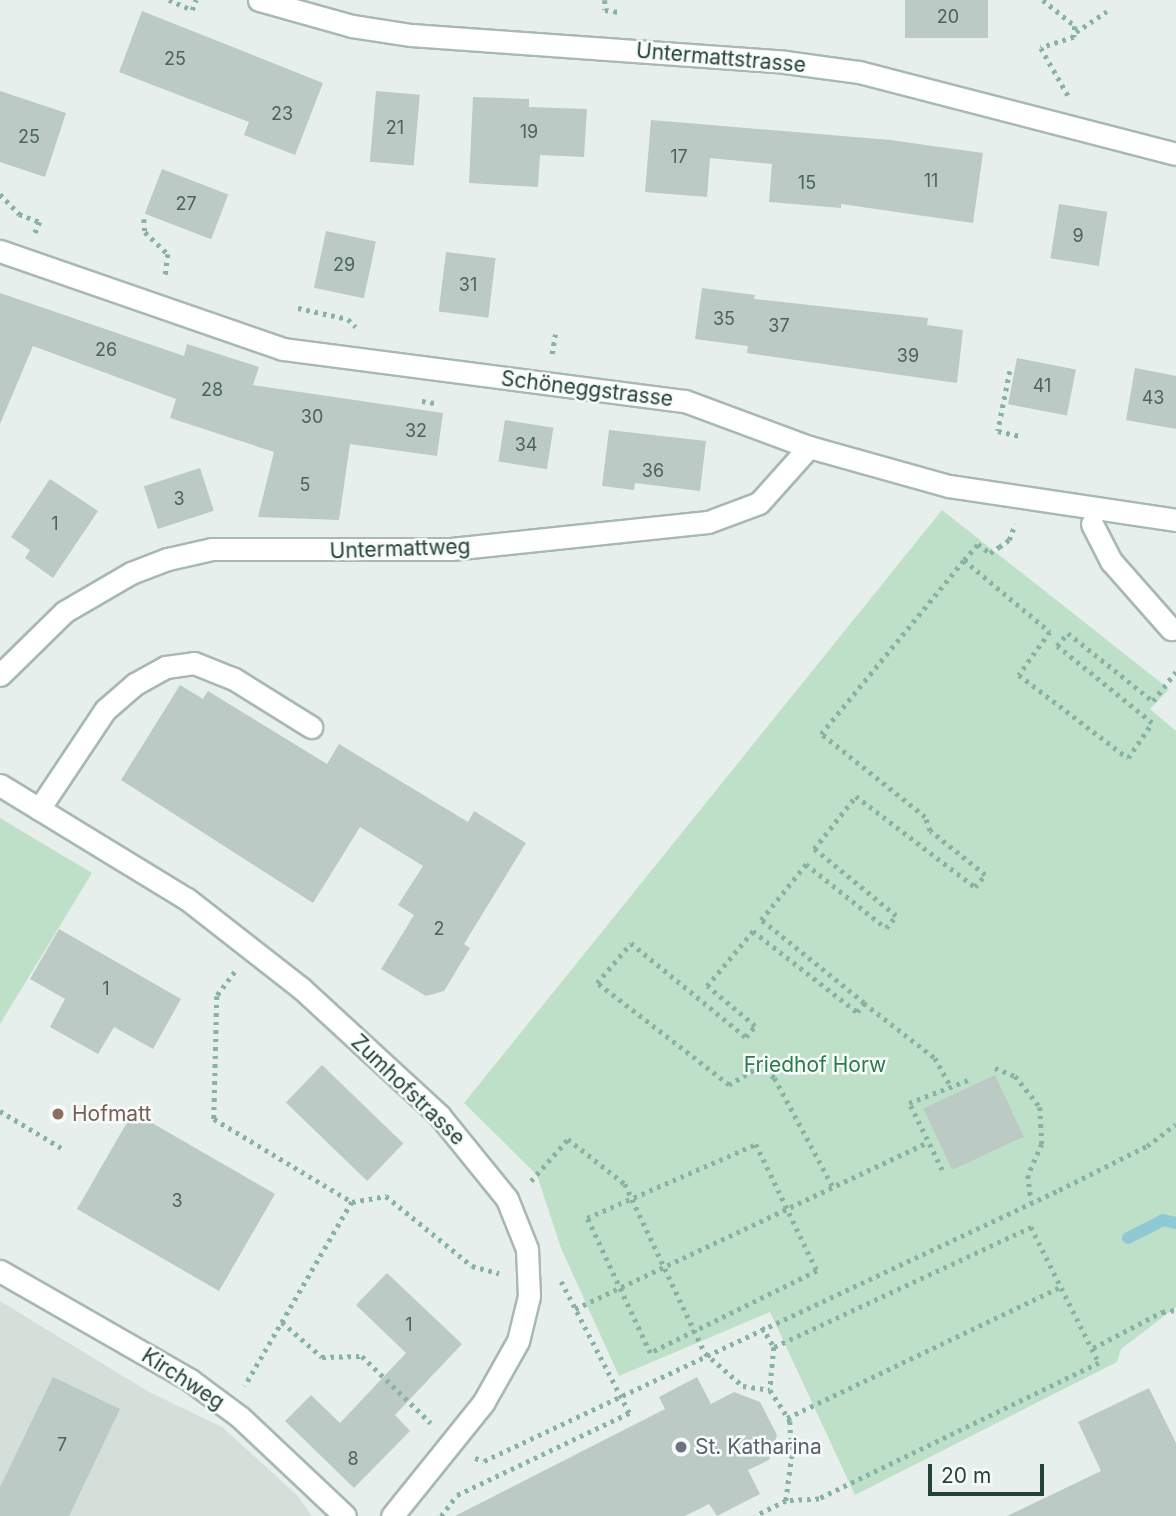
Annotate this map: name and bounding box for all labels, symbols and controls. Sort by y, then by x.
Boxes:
house number: 20 [937,6,959,28]
street label: Untermattstrasse [635,38,807,78]
house number: 25 [164,48,186,70]
house number: 23 [271,103,293,125]
house number: 21 [386,117,404,139]
house number: 19 [520,121,538,143]
house number: 25 [18,126,40,148]
house number: 17 [670,146,688,168]
house number: 11 [924,170,938,192]
house number: 15 [798,172,816,194]
house number: 27 [175,193,197,215]
house number: 9 [1072,225,1084,247]
house number: 29 [333,254,355,276]
house number: 31 [459,274,477,296]
house number: 35 [713,308,735,330]
house number: 37 [768,315,790,337]
house number: 26 [95,339,117,361]
house number: 39 [897,345,919,367]
street label: Schöneggstrasse [500,366,674,412]
house number: 41 [1033,375,1051,397]
house number: 28 [201,379,223,401]
house number: 43 [1142,387,1164,409]
house number: 30 [301,406,323,428]
house number: 32 [405,420,427,442]
house number: 34 [515,434,537,456]
house number: 36 [642,460,664,482]
house number: 5 [300,474,310,496]
house number: 3 [173,488,185,510]
house number: 1 [51,513,59,535]
street label: Untermattweg [329,534,471,564]
house number: 2 [434,918,444,940]
house number: 1 [102,978,110,1000]
street label: Zumhofstrasse [346,1029,470,1151]
park label: Friedhof Horw [744,1052,886,1078]
place label: Hofmatt [72,1101,151,1127]
marker: Hofmatt [50,1106,66,1122]
house number: 3 [171,1190,183,1212]
house number: 1 [405,1314,413,1336]
street label: Kirchweg [137,1343,229,1415]
house number: 7 [57,1434,67,1456]
place label: St. Katharina [695,1434,822,1460]
marker: St. Katharina [673,1439,689,1455]
house number: 8 [347,1448,359,1470]
scale bar [931,1450,1046,1494]
text: 20 m [941,1463,991,1488]

